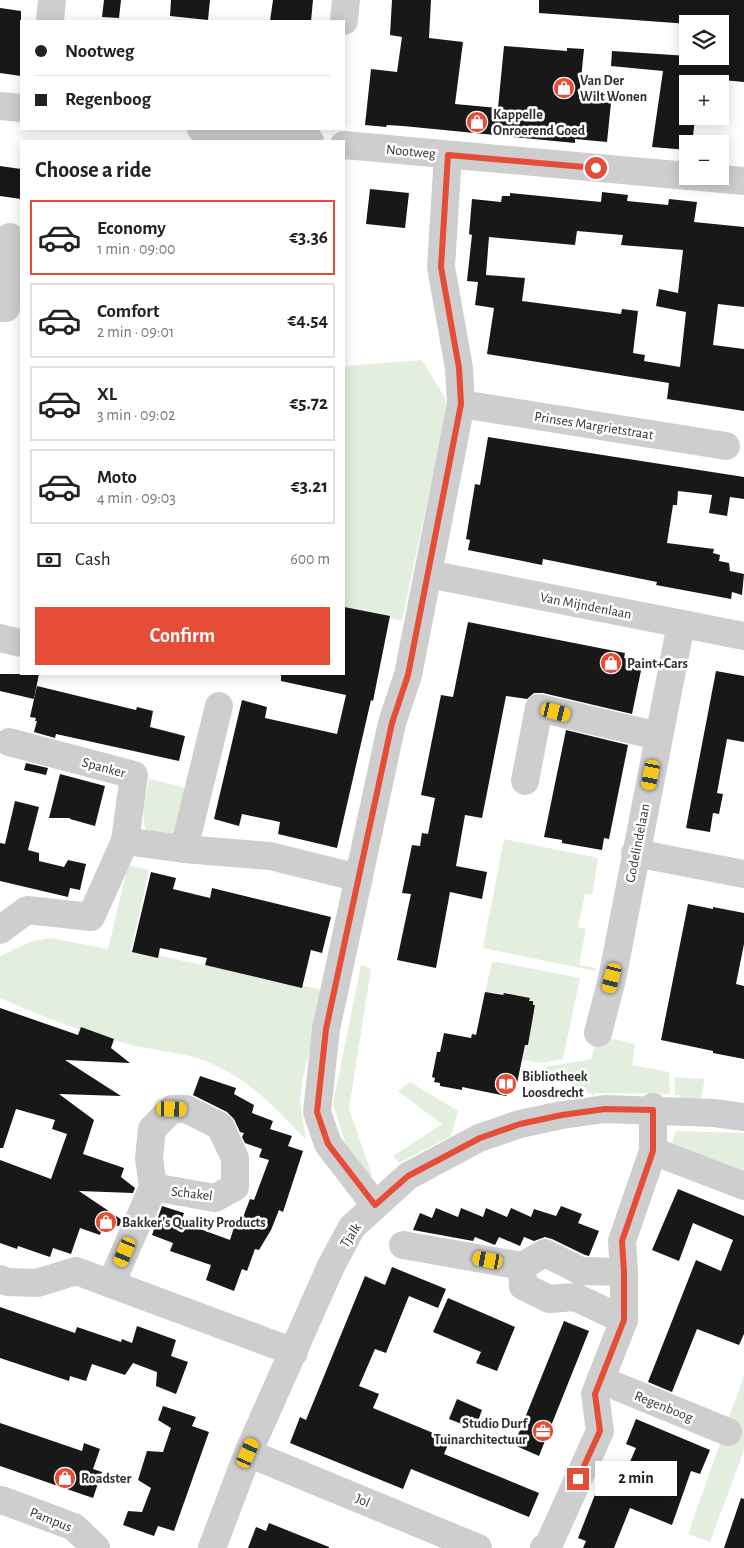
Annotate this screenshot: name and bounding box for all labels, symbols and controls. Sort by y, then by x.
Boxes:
map controls [679,15,729,185]
button: layers [679,15,729,65]
text: Nootweg [65,42,134,61]
place label: Van Der Wilt Wonen [580,74,647,104]
button: + [679,75,729,125]
shop icon: Van Der Wilt Wonen [552,76,576,100]
text: Regenboog [65,90,151,109]
place label: Kappelle Onroerend Goed [493,108,586,138]
shop icon: Kappelle Onroerend Goed [465,110,489,134]
button: − [679,135,729,185]
street label: Nootweg [385,143,437,161]
route start [585,157,607,179]
text: Choose a ride [35,159,151,181]
icon: car [37,215,82,260]
text: Economy [97,219,166,238]
text: €3.36 [289,228,328,247]
text: 1 min · 09:00 [97,241,176,257]
icon: car [37,298,82,343]
text: Comfort [97,302,159,321]
text: €4.54 [287,311,328,330]
text: 2 min · 09:01 [97,324,174,340]
icon: car [37,381,82,426]
text: XL [97,385,117,404]
text: €5.72 [289,394,328,413]
text: 3 min · 09:02 [97,407,175,423]
street label: Prinses Margrietstraat [533,410,655,442]
icon: car [37,464,82,509]
text: Moto [97,468,137,487]
text: €3.21 [291,477,328,496]
text: 4 min · 09:03 [97,490,176,506]
icon: cash [35,546,63,574]
text: Cash [75,550,111,569]
text: 600 m [290,551,330,567]
street label: Van Mijndenlaan [539,590,633,622]
button: Confirm [35,607,330,665]
shop icon: Paint+Cars [599,651,623,675]
place label: Paint+Cars [627,657,688,671]
car [539,701,572,723]
street label: Spanker [80,755,127,781]
car [640,759,661,791]
street label: Godelindelaan [623,803,652,884]
car [601,962,622,994]
place label: Bibliotheek Loosdrecht [522,1070,588,1100]
library icon: Bibliotheek Loosdrecht [494,1072,518,1096]
car [156,1101,187,1117]
street label: Schakel [170,1185,213,1203]
shop icon: Bakker's Quality Products [94,1210,118,1234]
place label: Bakker's Quality Products [122,1216,266,1230]
street label: Tjalk [338,1220,364,1250]
car [112,1235,137,1269]
car [471,1250,504,1270]
street label: Regenboog [632,1389,695,1425]
place label: Studio Durf Tuinarchitectuur [434,1417,528,1447]
office icon: Studio Durf Tuinarchitectuur [531,1419,555,1443]
car [235,1436,260,1470]
callout: 2 min [596,1462,678,1496]
shop icon: Roadster [53,1466,77,1490]
route end [567,1468,589,1490]
text: 2 min [618,1470,654,1486]
place label: Roadster [81,1472,131,1486]
street label: Jol [353,1492,372,1510]
street label: Pampus [28,1505,74,1535]

